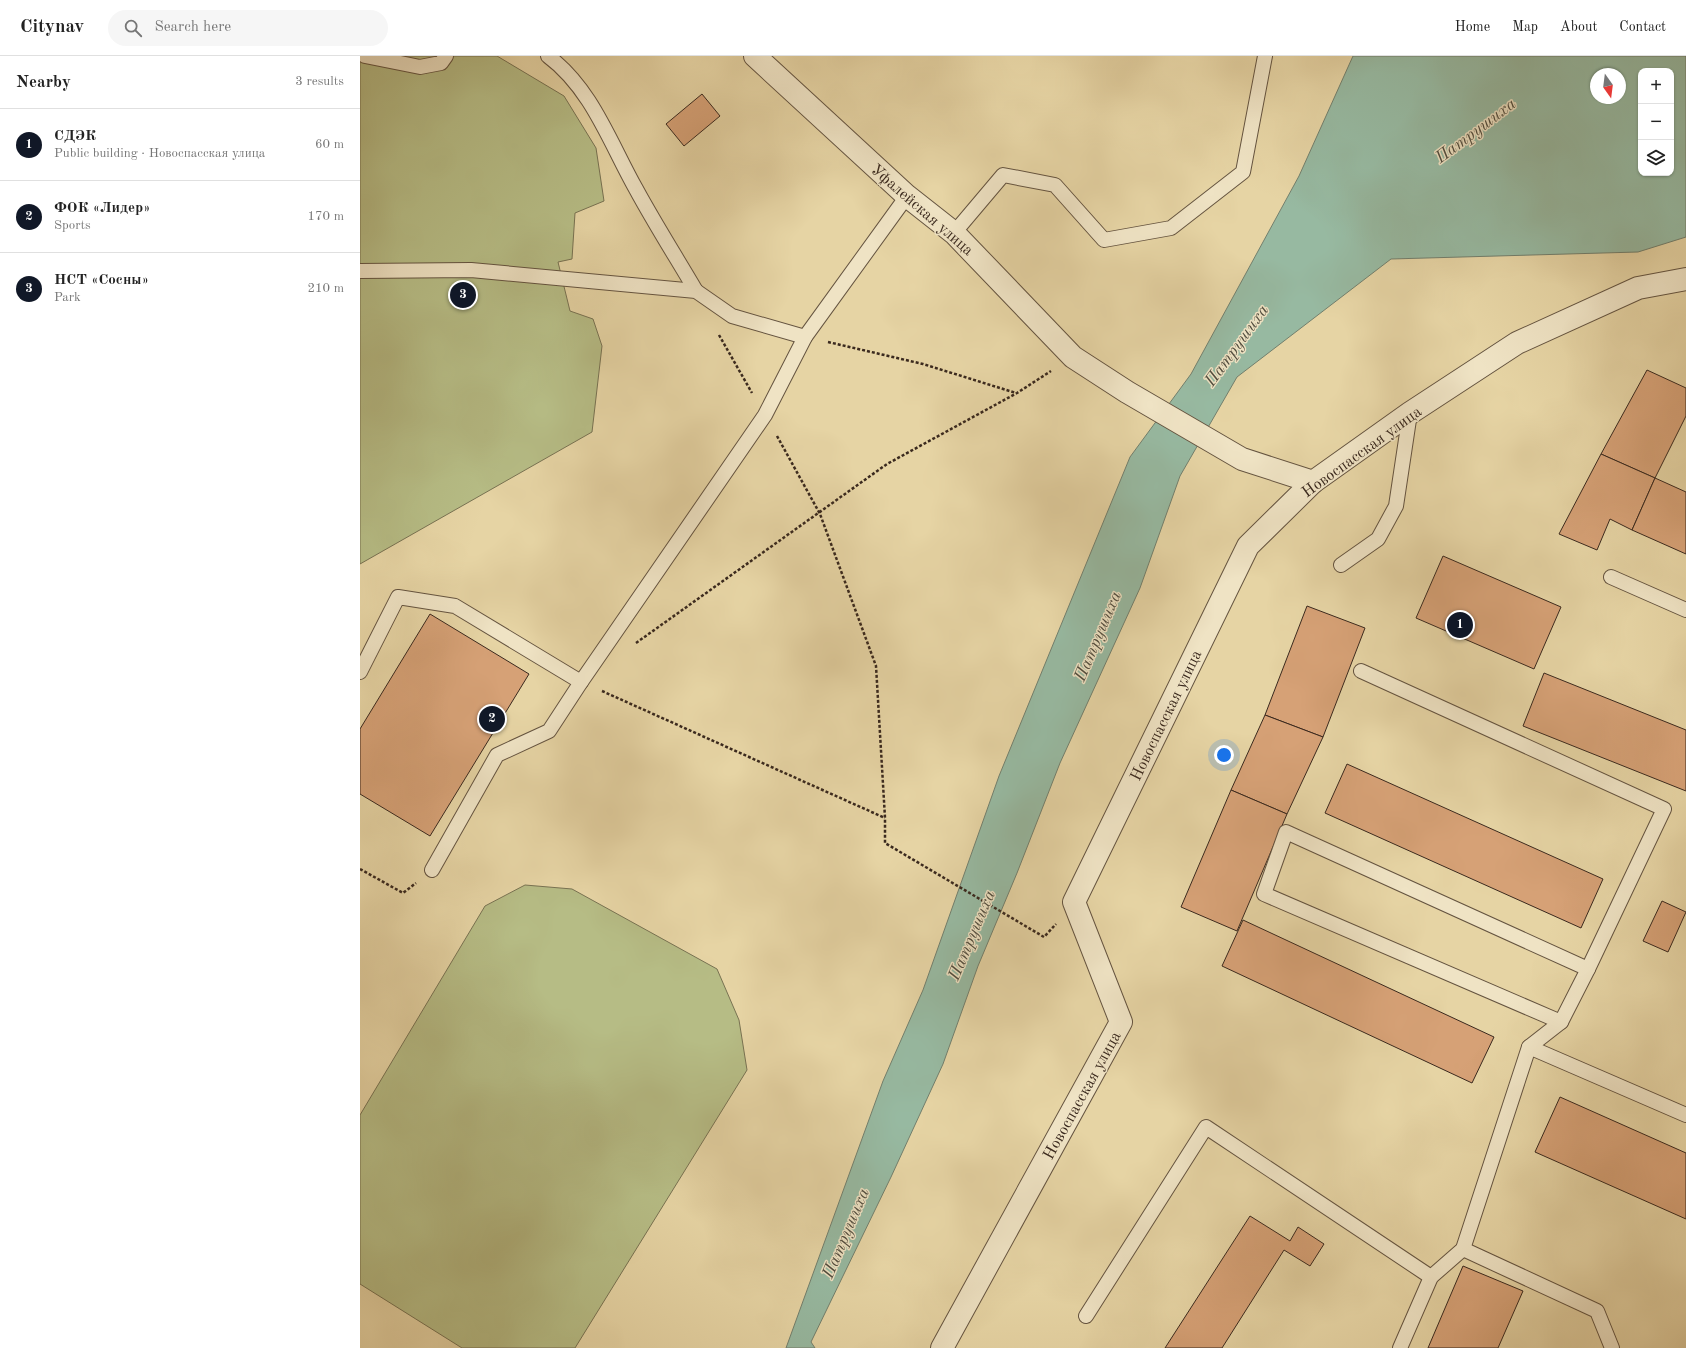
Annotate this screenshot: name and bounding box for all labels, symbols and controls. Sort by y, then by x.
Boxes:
search box [108,10,388,46]
icon: search [122,17,144,39]
text: Citynav [20,18,84,37]
text: Search here [154,20,231,35]
text: Home [1455,20,1490,34]
text: Map [1512,20,1538,34]
text: About [1560,20,1597,34]
text: Contact [1619,20,1666,34]
north arrow [1590,68,1626,104]
map controls [1638,68,1674,176]
button: + [1638,68,1674,104]
text: Nearby [16,74,71,91]
text: 3 results [295,75,344,88]
water label: Патрушиха [1432,95,1519,168]
button: − [1638,104,1674,140]
text: СДЭК [54,129,96,144]
text: 1 [25,138,33,151]
text: 60 m [315,138,344,151]
button: layers [1638,140,1674,176]
text: Public building · Новоспасская улица [54,147,265,160]
street label: Уфалейская улица [867,162,976,259]
text: ФОК «Лидер» [54,201,150,216]
text: 2 [25,210,33,223]
text: 170 m [307,210,344,223]
text: Sports [54,219,91,232]
text: НСТ «Сосны» [54,273,149,288]
pin: 3 [450,280,476,310]
text: 3 [25,282,33,295]
text: 210 m [307,282,344,295]
text: Park [54,291,81,304]
water label: Патрушиха [1201,302,1272,391]
street label: Новоспасская улица [1299,404,1425,501]
water label: Патрушиха [1071,589,1125,685]
pin: 1 [1447,610,1473,640]
street label: Новоспасская улица [1128,648,1205,784]
pin: 2 [479,704,505,734]
your location [1214,745,1234,765]
water label: Патрушиха [945,888,999,984]
street label: Новоспасская улица [1041,1029,1125,1163]
water label: Патрушиха [819,1186,873,1282]

